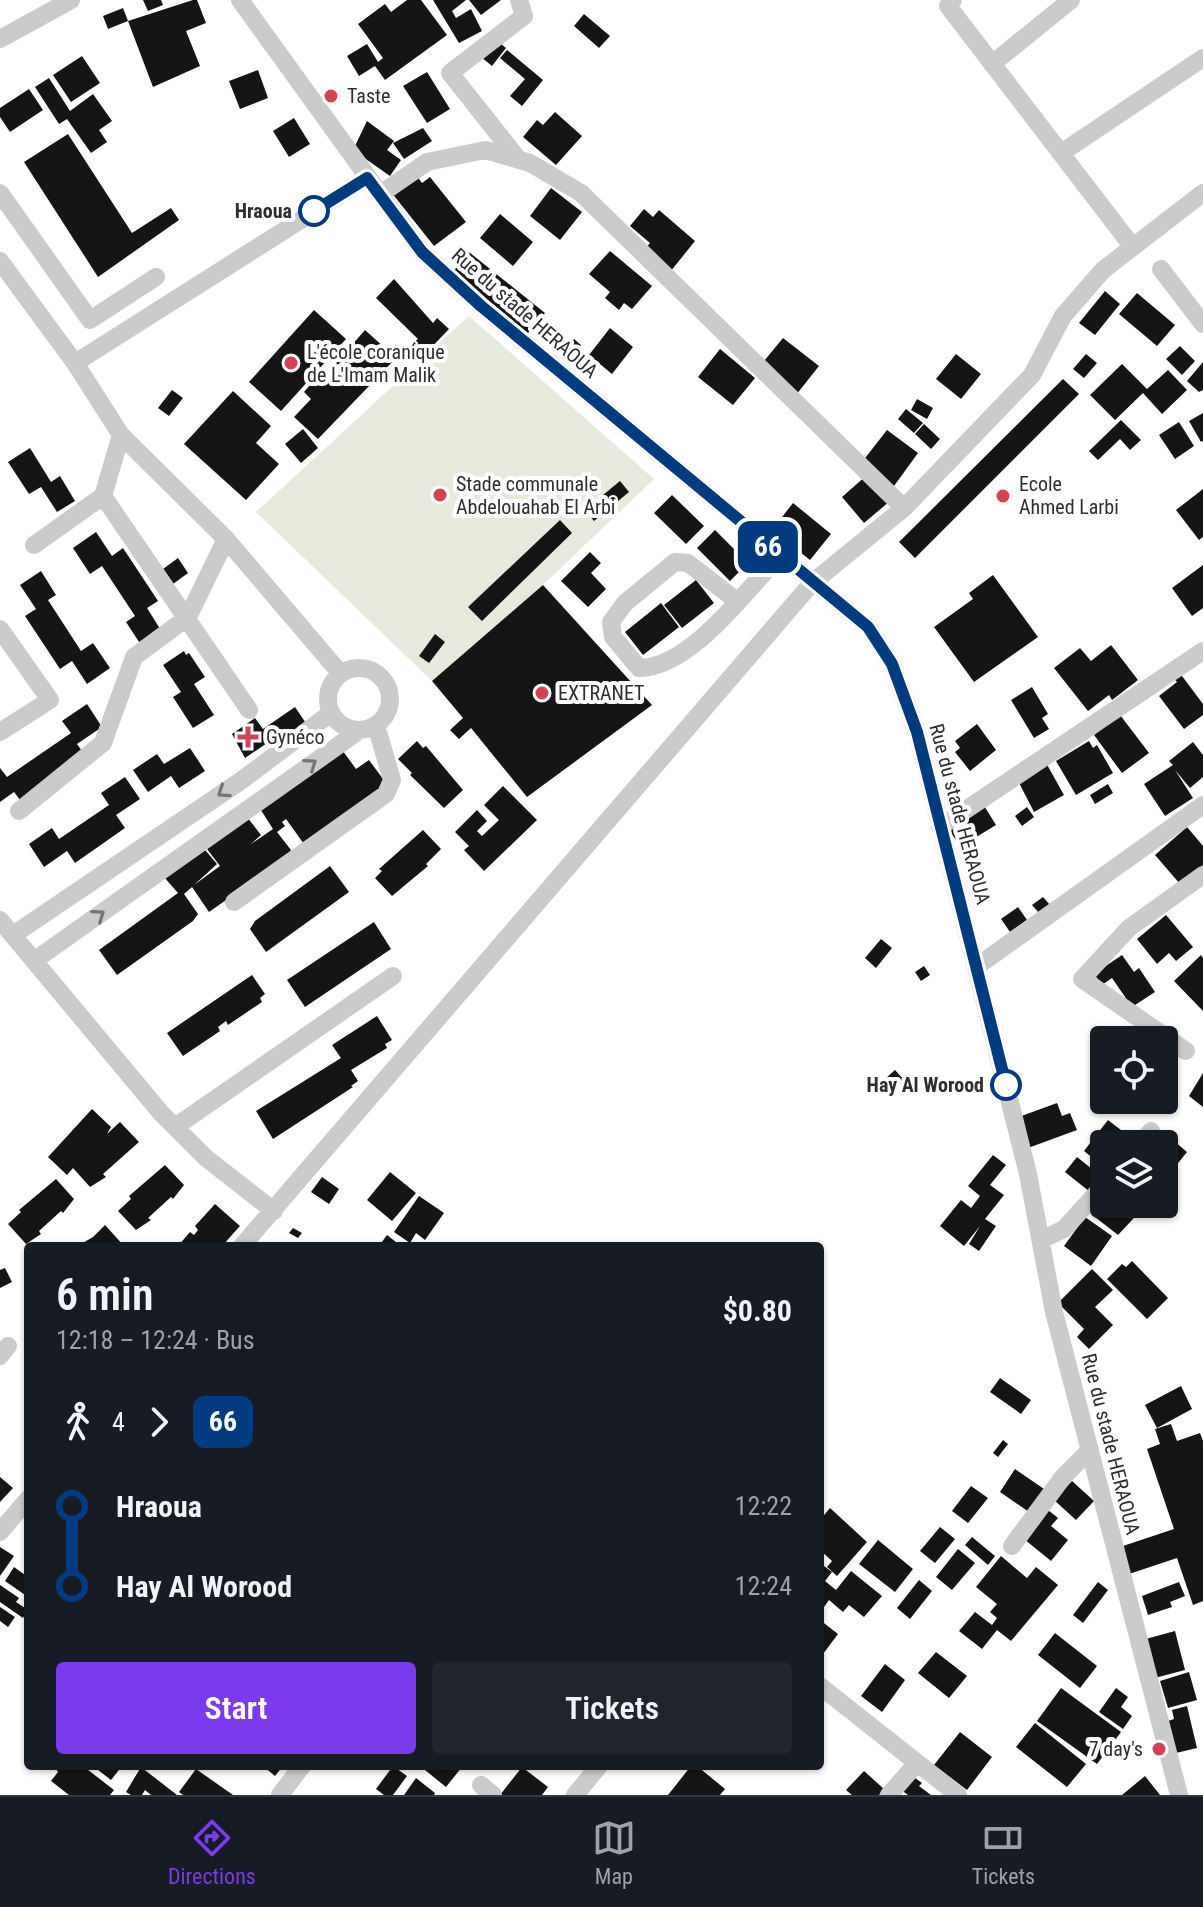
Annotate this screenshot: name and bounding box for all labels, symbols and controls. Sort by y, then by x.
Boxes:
place label: Taste [347,84,390,108]
marker: Taste [322,87,340,105]
marker: Hraoua [299,196,329,226]
place label: Hraoua [235,199,292,223]
street label: Rue du stade HERAOUA [447,243,603,383]
place label: L'école coranique de L'Imam Malik [307,340,445,387]
marker: L'école coranique de L'Imam Malik [282,354,300,372]
place label: Stade communale Abdelouahab El Arbi [456,472,615,519]
place label: Ecole Ahmed Larbi [1019,472,1119,519]
marker: Stade communale Abdelouahab El Arbi [431,486,449,504]
marker: Ecole Ahmed Larbi [994,487,1012,505]
line badge: 66 [732,521,804,573]
text: 66 [754,530,782,563]
place label: EXTRANET [558,681,644,705]
marker: EXTRANET [533,684,551,702]
street label: Rue du stade HERAOUA [924,721,996,907]
place label: Gynéco [266,725,325,749]
marker: Gynéco [237,726,259,748]
one-way arrow [303,759,317,774]
one-way arrow [218,783,232,798]
one-way arrow [91,910,105,925]
map controls [1090,1026,1178,1218]
button: locate [1090,1026,1178,1114]
marker: Hay Al Worood [991,1070,1021,1100]
place label: Hay Al Worood [867,1073,984,1097]
button: layers [1090,1130,1178,1218]
text: 6 min [56,1269,153,1321]
text: $0.80 [723,1293,792,1328]
text: 12:18 – 12:24 · Bus [56,1325,255,1355]
street label: Rue du stade HERAOUA [1077,1351,1145,1538]
icon: walk [56,1400,100,1444]
icon: forward [137,1400,181,1444]
text: 66 [209,1405,237,1438]
text: 4 [112,1407,125,1437]
text: Hraoua [116,1489,202,1524]
text: 12:22 [735,1491,792,1521]
text: Hay Al Worood [116,1569,292,1604]
text: 12:24 [735,1571,792,1601]
button: Start [56,1662,416,1754]
button: Tickets [432,1662,792,1754]
place label: 7 day's [1089,1737,1143,1761]
marker: 7 day's [1150,1740,1168,1758]
tab: Directions [168,1816,256,1889]
tab: Map [592,1816,636,1889]
tab: Tickets [972,1816,1035,1889]

